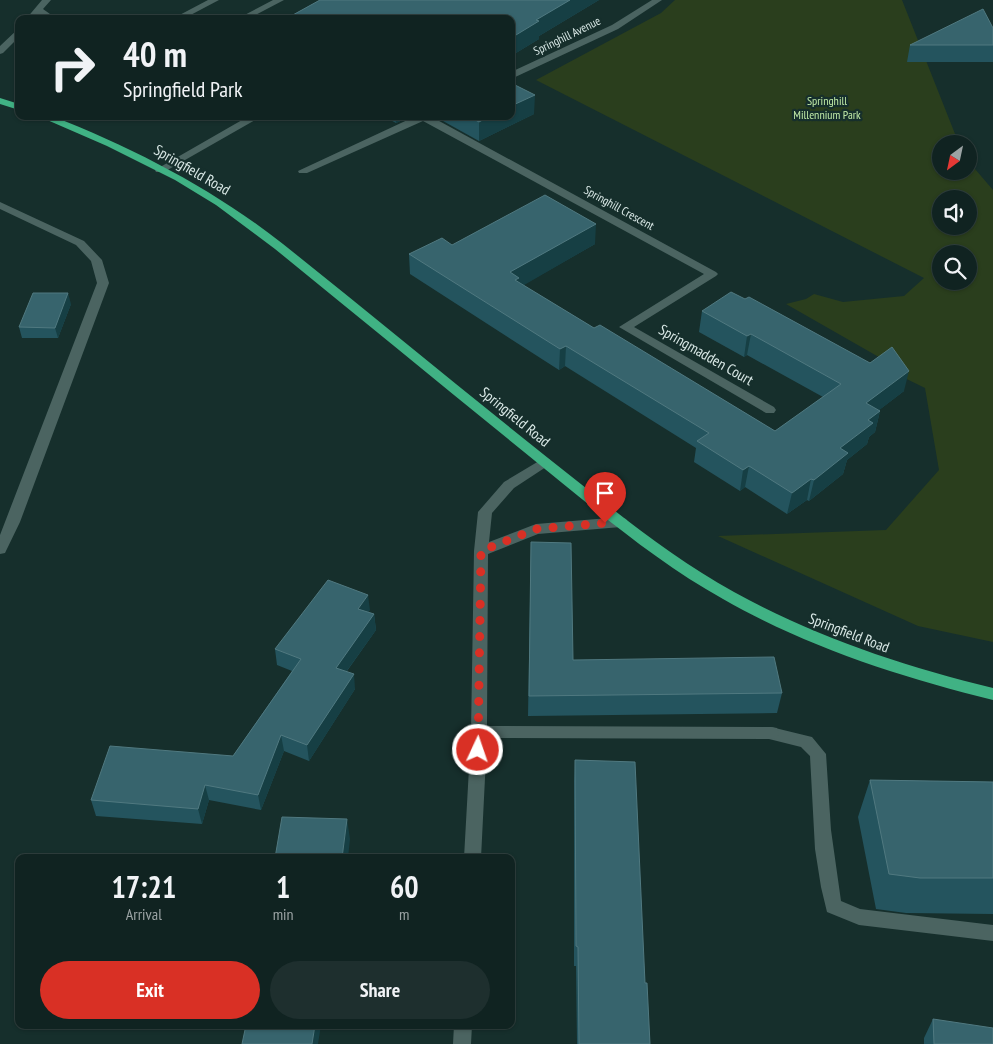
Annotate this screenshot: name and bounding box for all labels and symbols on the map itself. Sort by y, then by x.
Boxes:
street label: Springhill Avenue [531,13,603,58]
park label: Springhill Millennium Park [793,93,861,122]
north arrow [932,135,978,180]
street label: Springfield Road [151,140,234,199]
street label: Springhill Crescent [582,182,658,233]
street label: Springmadden Court [656,320,757,389]
street label: Springfield Road [476,383,554,451]
pin [584,472,626,523]
street label: Springfield Road [806,608,892,657]
position arrow [451,723,503,775]

